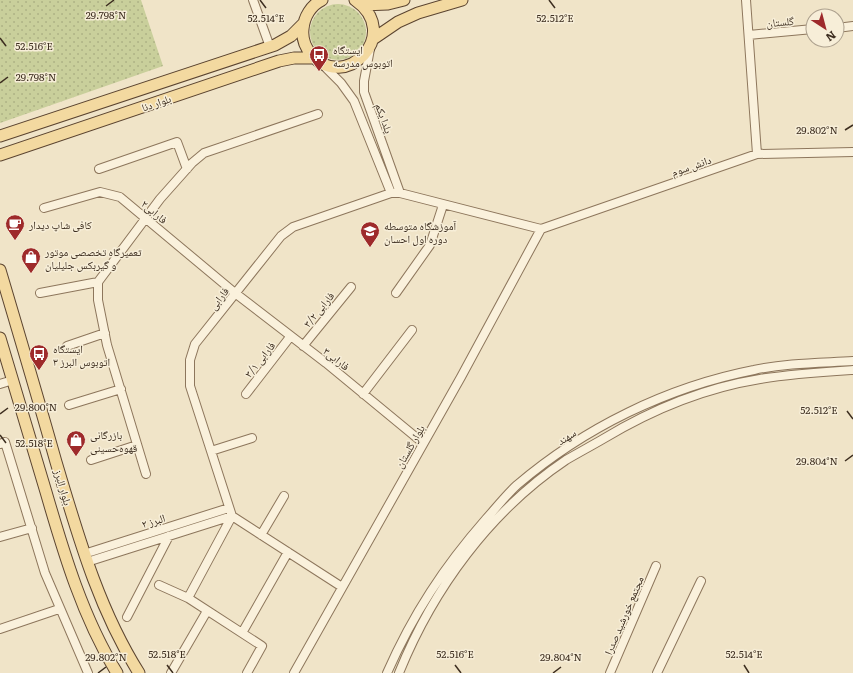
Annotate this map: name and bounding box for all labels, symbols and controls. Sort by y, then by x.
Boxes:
text: 29.798°N [86,7,126,22]
north arrow [805,8,845,48]
text: 52.514°E [247,10,285,25]
text: 52.512°E [536,10,574,25]
street label: گلستان [765,12,795,30]
text: N [823,28,840,46]
text: 52.516°E [15,38,53,53]
place label: ایستگاه اتوبوس مدرسه [333,41,393,70]
bus stop icon: ایستگاه اتوبوس مدرسه [308,44,330,72]
text: 29.798°N [16,69,56,84]
street label: بلوار دنا [139,90,173,114]
street label: یلدا یکم [371,101,398,136]
text: 29.802°N [796,122,838,137]
street label: دانش سوم [669,151,714,179]
street label: فارابی۲ [138,195,172,227]
cafe icon: کافی شاپ دیدار [4,213,26,241]
place label: کافی شاپ دیدار [28,216,92,232]
place label: آموزشگاه متوسطه دوره اول احسان [384,217,456,246]
school or university icon: آموزشگاه متوسطه دوره اول احسان [359,220,381,248]
place label: تعمیرگاه تخصصی موتور و گیربکس جلیلیان [44,243,142,272]
shop icon: تعمیرگاه تخصصی موتور و گیربکس جلیلیان [20,246,42,274]
street label: فارابی [204,283,232,313]
street label: فارابی ۳/۲ [299,287,338,330]
street label: فارابی ۳/۱ [240,337,278,380]
place label: ایستگاه اتوبوس البرز ۳ [53,340,110,369]
bus stop icon: ایستگاه اتوبوس البرز ۳ [28,343,50,371]
street label: فارابی۳ [320,343,354,374]
text: 29.800°N [15,399,57,414]
text: 52.512°E [800,402,838,417]
street label: بلوار گلستان [390,421,428,471]
street label: سهند [553,424,579,448]
place label: بازرگانی قهوه‌حسینی [90,426,138,455]
shop icon: بازرگانی قهوه‌حسینی [65,429,87,457]
text: 52.518°E [15,435,53,450]
text: 29.804°N [796,453,838,468]
street label: بلوار البرز [51,466,77,507]
street label: البرز ۲ [139,509,167,531]
street label: مجتمع خورشید صدرا [599,573,647,657]
text: 52.518°E [148,646,186,661]
text: 52.516°E [436,646,474,661]
text: 52.514°E [725,646,763,661]
text: 29.802°N [85,649,127,664]
text: 29.804°N [540,649,582,664]

